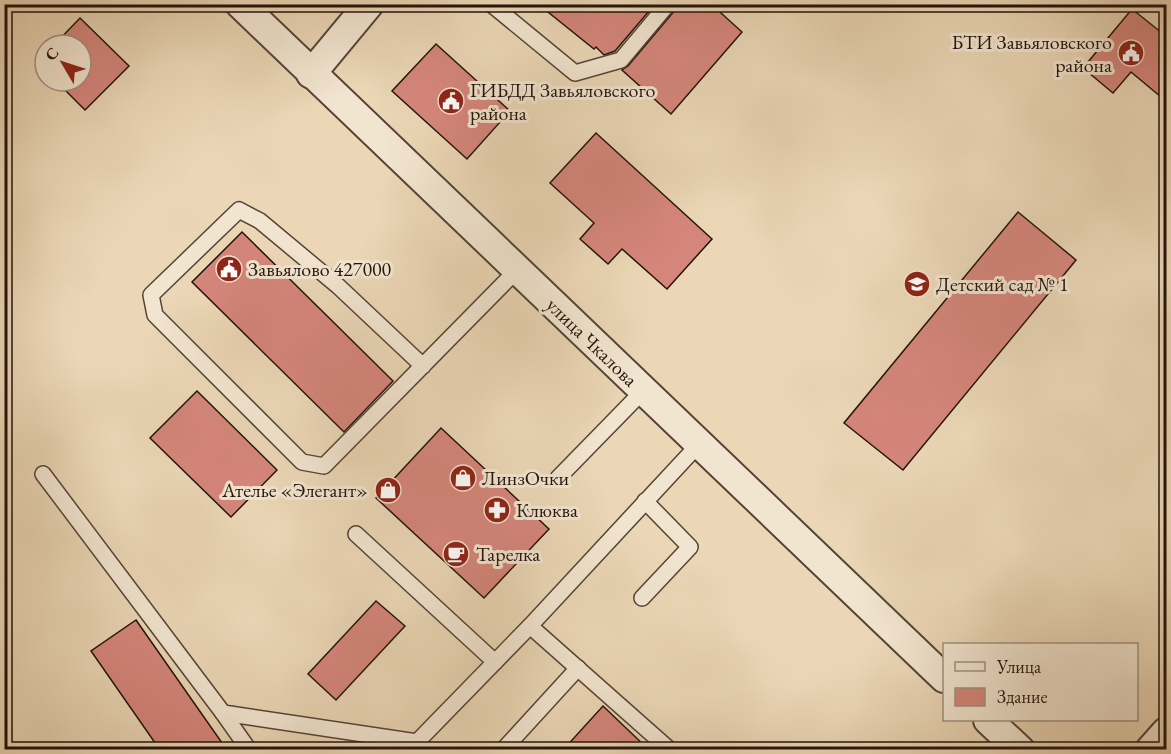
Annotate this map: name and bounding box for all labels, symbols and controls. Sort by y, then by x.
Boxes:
place label: БТИ Завьяловского района [952,29,1112,78]
north arrow [33,33,93,93]
public building icon: БТИ Завьяловского района [1116,38,1146,68]
text: С [40,43,63,65]
place label: ГИБДД Завьяловского района [470,77,656,126]
public building icon: ГИБДД Завьяловского района [436,86,466,116]
public building icon: Завьялово 427000 [214,254,244,284]
place label: Завьялово 427000 [248,256,392,282]
school or university icon: Детский сад № 1 [902,269,932,299]
place label: Детский сад № 1 [936,271,1068,297]
street label: улица Чкалова [541,292,643,392]
shop icon: ЛинзОчки [448,463,478,493]
place label: ЛинзОчки [482,465,570,491]
shop icon: Ателье «Элегант» [373,475,403,505]
place label: Ателье «Элегант» [221,477,368,503]
pharmacy icon: Клюква [482,495,512,525]
place label: Клюква [516,497,578,523]
cafe icon: Тарелка [441,539,471,569]
place label: Тарелка [476,541,540,567]
legend [943,643,1138,721]
text: Улица [996,655,1042,678]
text: Здание [997,685,1047,708]

